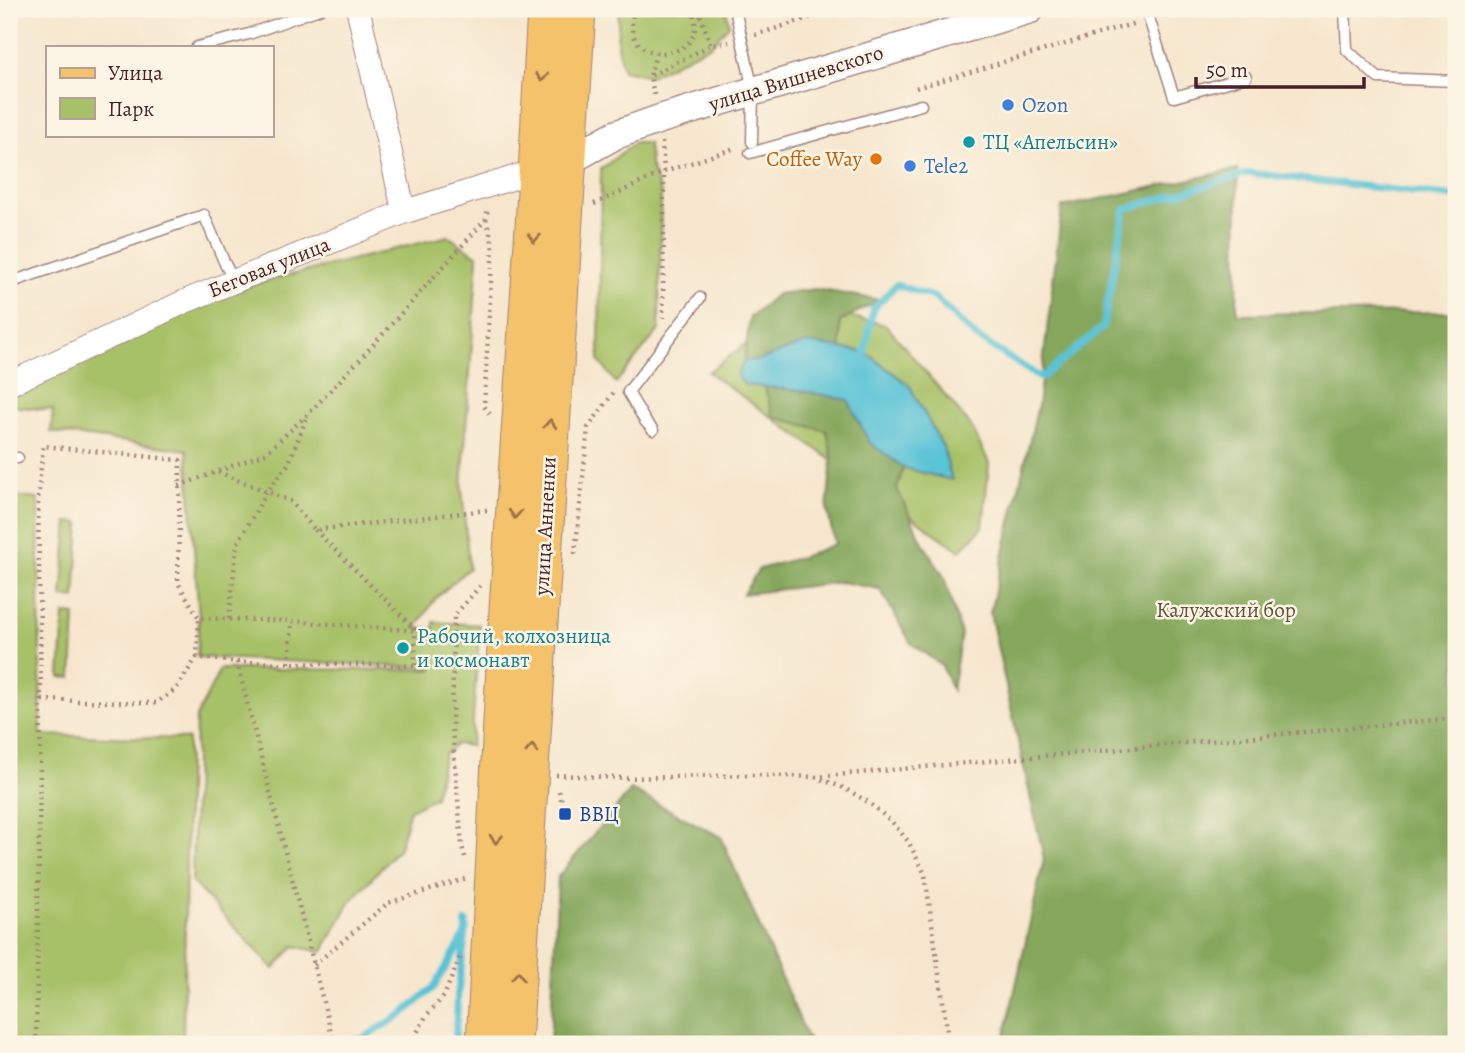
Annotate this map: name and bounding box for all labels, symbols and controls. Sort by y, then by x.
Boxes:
street label: улица Вишневского [704,38,887,118]
legend [46,46,273,136]
scale bar [1196,46,1364,90]
text: 50 m [1206,56,1248,84]
text: Улица [108,59,163,87]
one-way arrow [535,72,550,83]
place label: Ozon [1022,91,1068,119]
text: Парк [108,95,154,123]
marker: Ozon [1000,97,1016,113]
place label: ТЦ «Апельсин» [983,128,1118,156]
marker: ТЦ «Апельсин» [961,134,977,150]
place label: Coffee Way [766,145,863,173]
marker: Coffee Way [868,151,884,167]
place label: Tele2 [924,152,968,180]
marker: Tele2 [902,158,918,174]
street label: Беговая улица [204,230,334,304]
one-way arrow [527,233,542,244]
one-way arrow [543,418,558,429]
street label: улица Анненки [527,456,563,597]
one-way arrow [507,509,522,520]
park label: Калужский бор [1156,596,1296,624]
place label: Рабочий, колхозница и космонавт [417,622,611,674]
marker: Рабочий, колхозница и космонавт [395,640,411,656]
one-way arrow [524,743,539,754]
place label: ВВЦ [579,800,619,828]
marker: ВВЦ [557,806,573,822]
one-way arrow [489,834,504,845]
one-way arrow [510,970,525,981]

